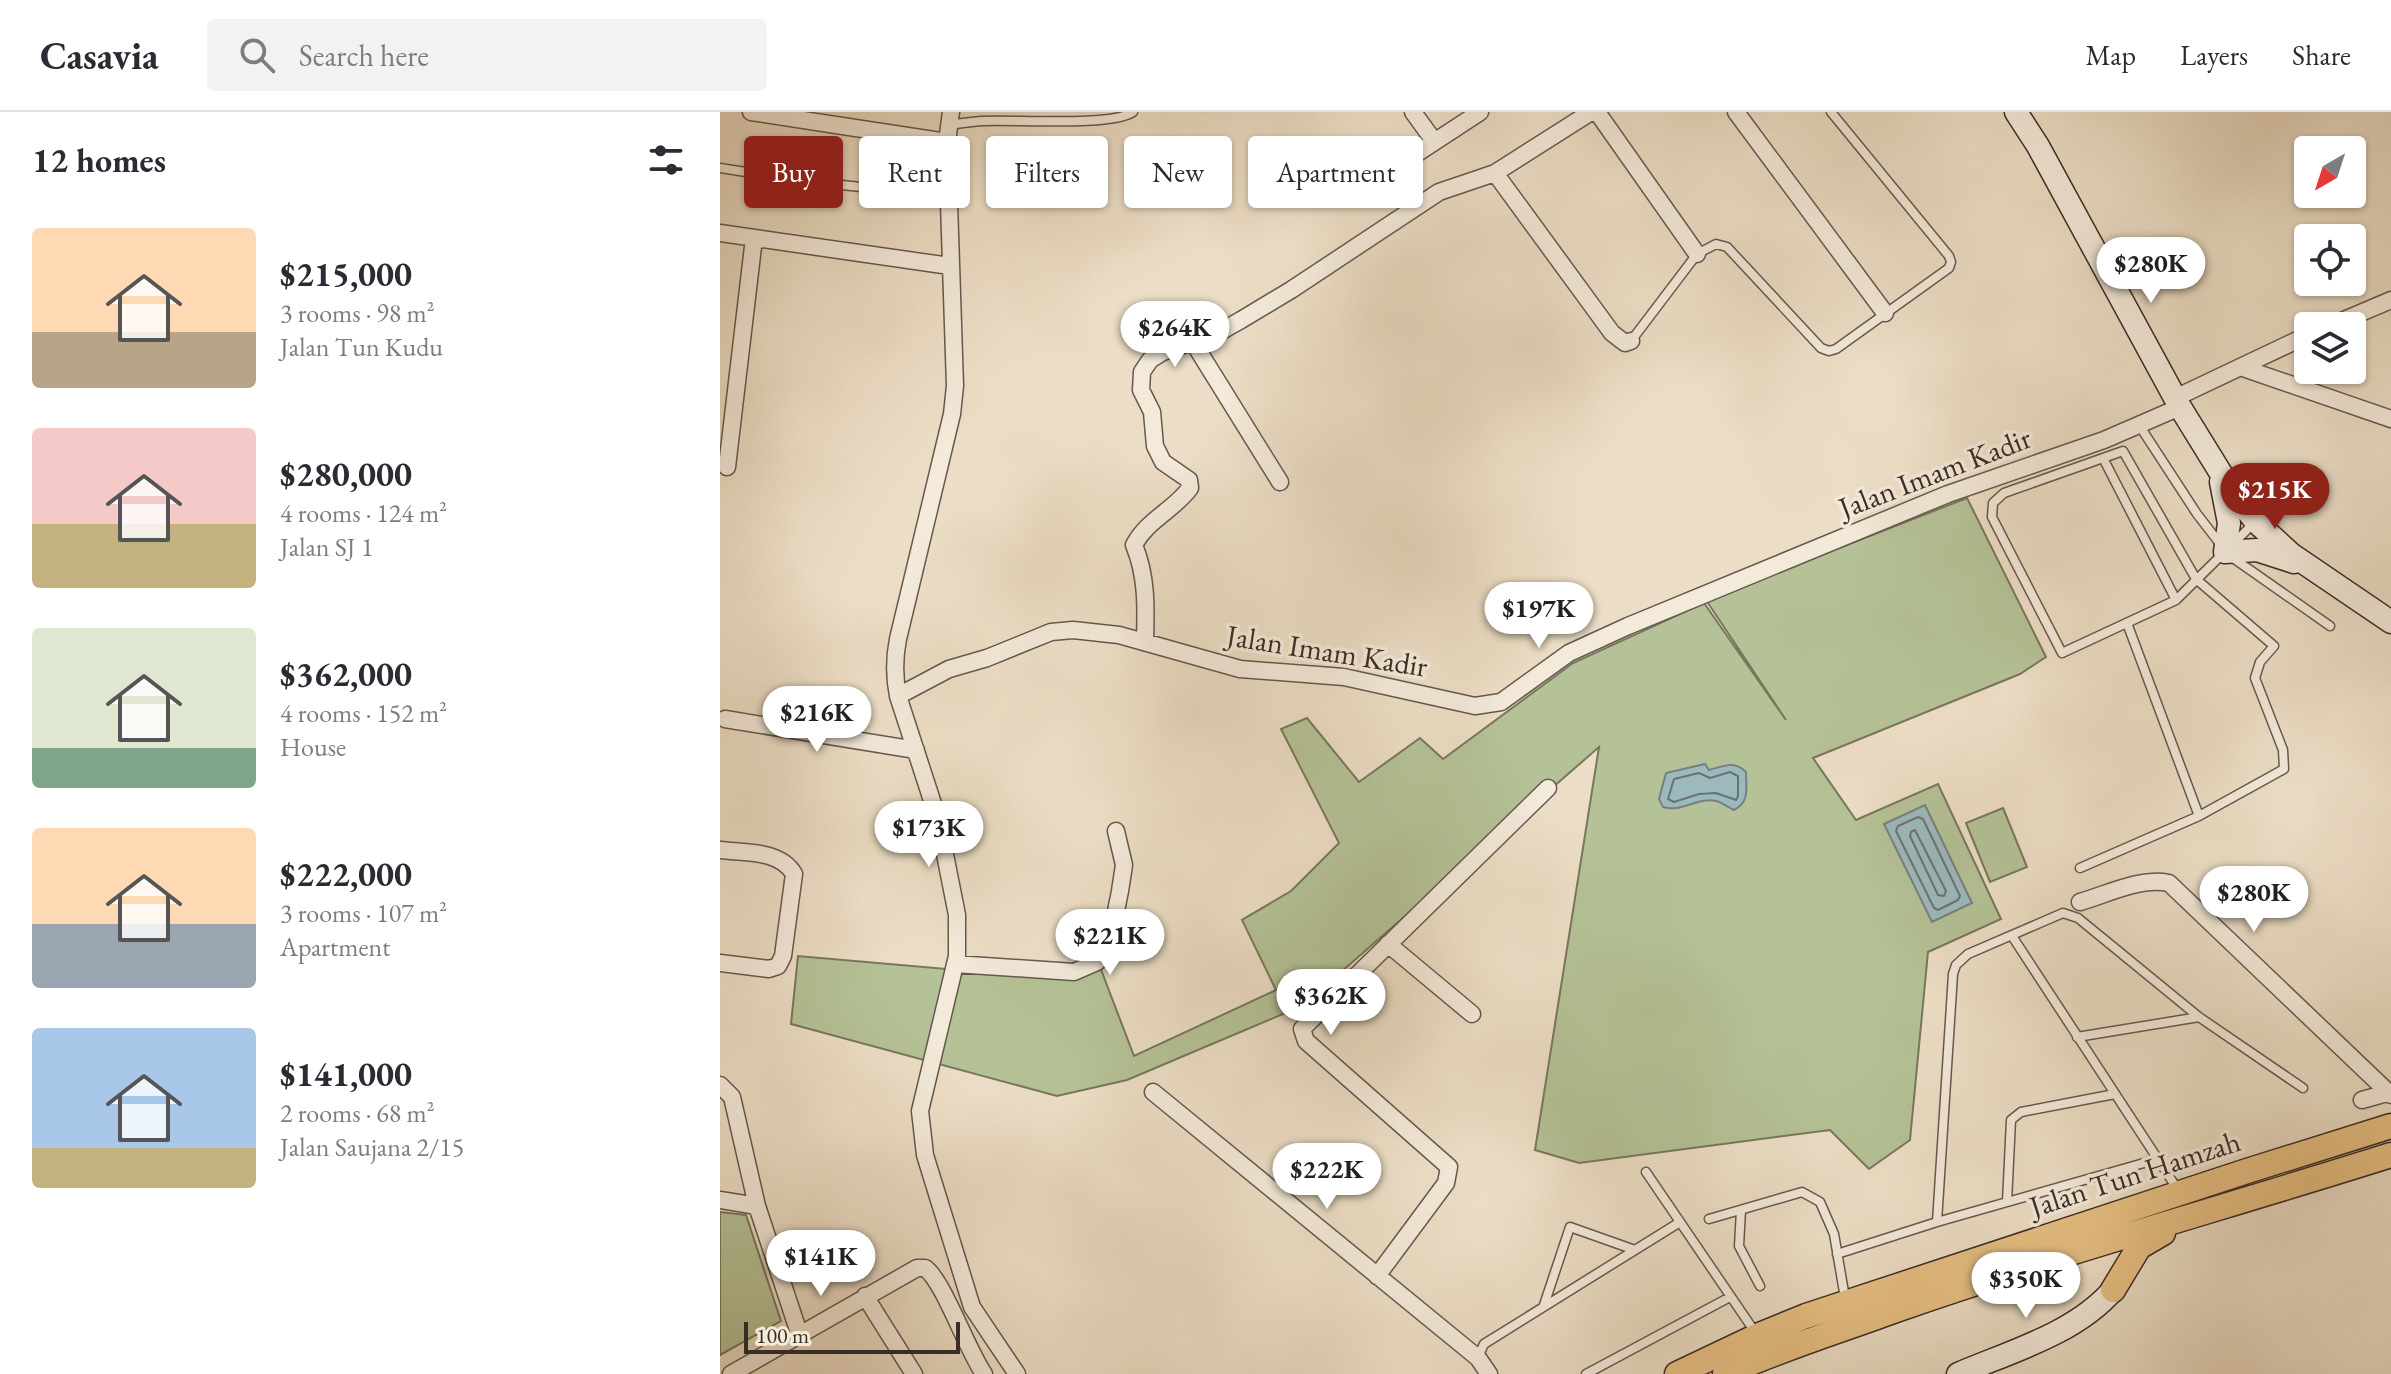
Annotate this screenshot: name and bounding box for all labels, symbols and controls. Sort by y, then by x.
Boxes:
search box [207,19,767,91]
text: Casavia [40,31,159,80]
icon: search [235,33,279,77]
text: Search here [299,36,429,75]
text: Map [2086,37,2136,73]
text: Layers [2180,37,2248,73]
text: Share [2292,37,2351,73]
chip: Buy [744,136,843,208]
chip: Rent [859,136,970,208]
chip: Filters [986,136,1108,208]
chip: New [1124,136,1232,208]
chip: Apartment [1248,136,1423,208]
north arrow [2294,136,2366,208]
map controls [2294,136,2366,384]
text: 12 homes [32,138,166,182]
icon: filters [644,138,688,182]
button: locate [2294,224,2366,296]
pin: $280K [2095,237,2207,305]
text: $280K [2114,246,2188,280]
text: $215,000 [280,252,412,296]
icon: home [96,260,192,356]
text: 3 rooms · 98 m² [280,296,435,330]
pin: $264K [1119,301,1231,369]
text: $264K [1138,310,1212,344]
button: layers [2294,312,2366,384]
text: Jalan Tun Kudu [280,330,443,364]
street label: Jalan Imam Kadir [1830,418,2037,528]
text: $280,000 [280,452,412,496]
icon: home [96,460,192,556]
pin: $215K [2219,463,2331,531]
text: $215K [2238,472,2312,506]
text: 4 rooms · 124 m² [280,496,447,530]
text: Jalan SJ 1 [280,530,373,564]
pin: $197K [1483,582,1595,650]
text: $197K [1502,591,1576,625]
street label: Jalan Imam Kadir [1221,615,1430,686]
text: $362,000 [280,652,412,696]
icon: home [96,660,192,756]
pin: $216K [761,686,873,754]
text: $216K [780,695,854,729]
text: 4 rooms · 152 m² [280,696,447,730]
text: House [280,730,346,764]
pin: $173K [873,801,985,869]
text: $173K [892,810,966,844]
text: $222,000 [280,852,412,896]
icon: home [96,860,192,956]
pin: $280K [2198,866,2310,934]
text: $280K [2217,875,2291,909]
text: 3 rooms · 107 m² [280,896,447,930]
pin: $221K [1054,909,1166,977]
text: $221K [1073,918,1147,952]
text: Apartment [280,930,390,964]
pin: $362K [1275,969,1387,1037]
text: $362K [1294,978,1368,1012]
text: $141,000 [280,1052,412,1096]
icon: home [96,1060,192,1156]
text: 2 rooms · 68 m² [280,1096,435,1130]
street label: Jalan Tun Hamzah [2022,1121,2245,1227]
text: Jalan Saujana 2/15 [280,1130,464,1164]
pin: $222K [1271,1143,1383,1211]
text: $222K [1290,1152,1364,1186]
pin: $141K [765,1230,877,1298]
text: $141K [784,1239,858,1273]
pin: $350K [1970,1252,2082,1320]
text: $350K [1989,1261,2063,1295]
scale bar [744,1318,960,1354]
text: 100 m [756,1321,809,1350]

